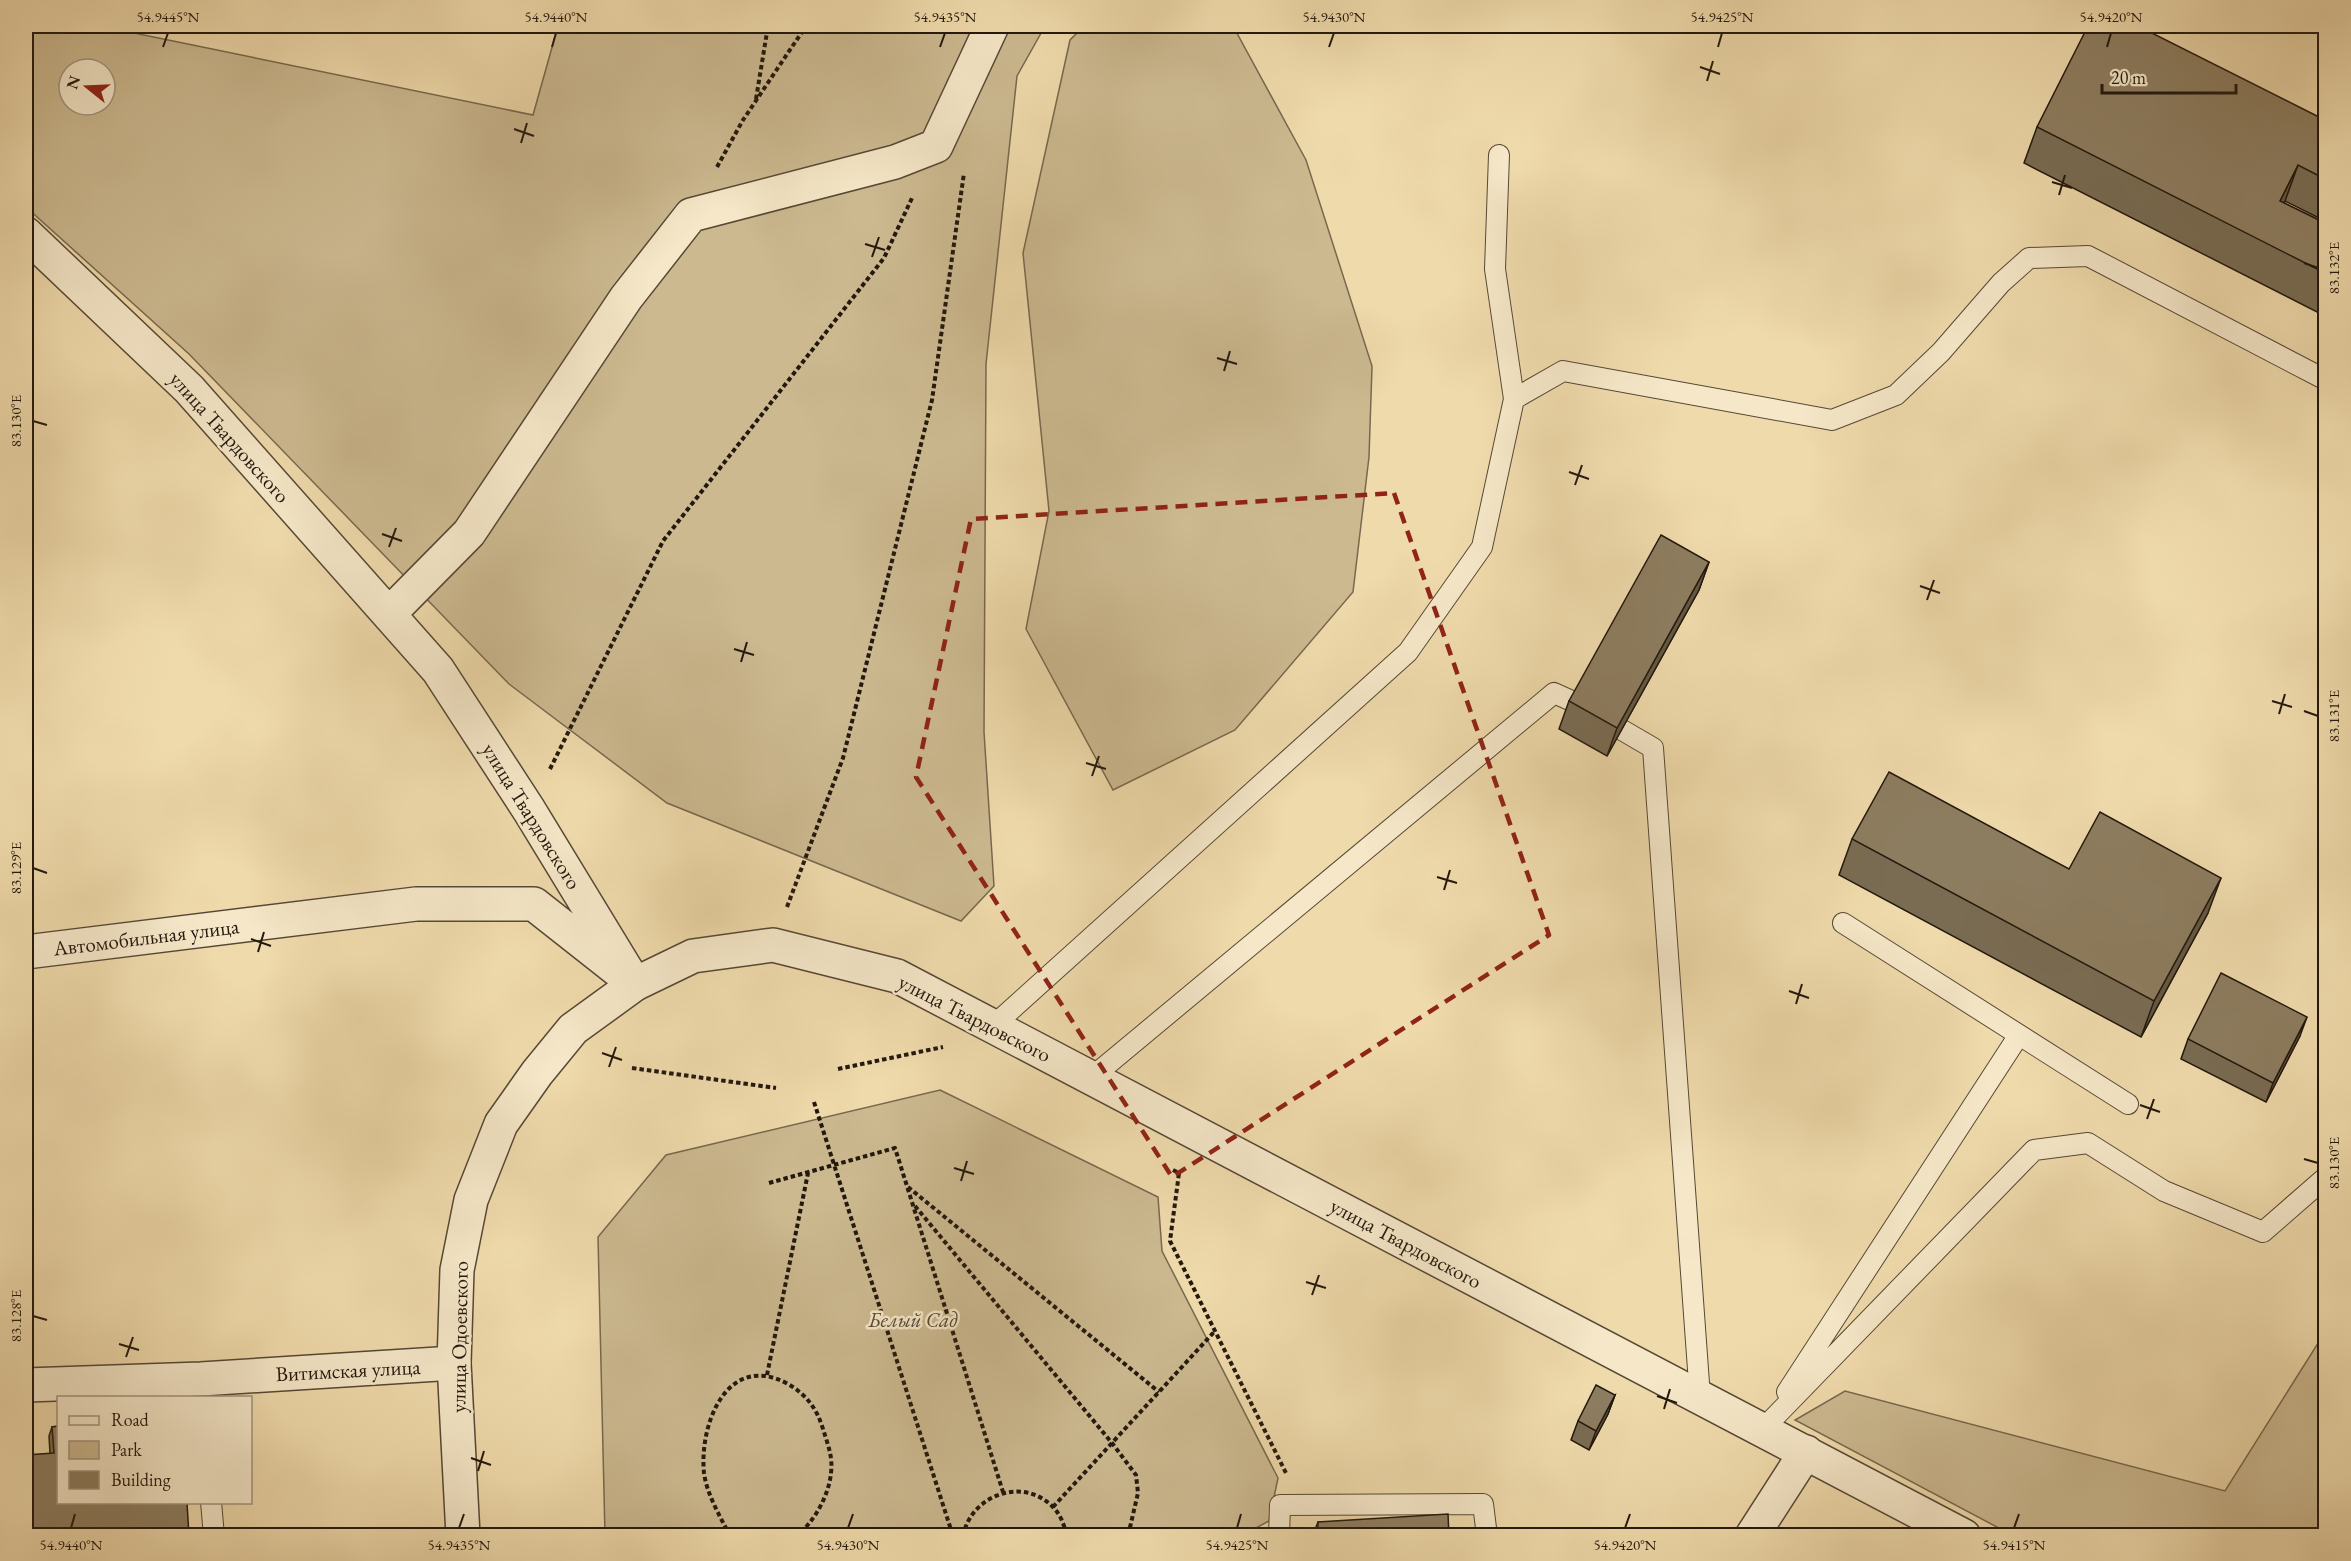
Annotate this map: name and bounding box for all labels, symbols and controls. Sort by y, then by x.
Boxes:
text: 54.9445°N [137,7,200,26]
text: 54.9440°N [525,7,588,26]
text: 54.9435°N [914,7,977,26]
text: 54.9430°N [1303,7,1366,26]
text: 54.9425°N [1691,7,1754,26]
text: 54.9420°N [2080,7,2143,26]
north arrow [57,57,117,117]
scale bar [2102,57,2236,95]
text: 20 m [2111,66,2146,89]
text: N [61,73,85,92]
text: 83.132°E [2324,241,2343,294]
street label: улица Твардовского [164,366,296,508]
text: 83.130°E [6,394,25,447]
text: 83.131°E [2324,689,2343,742]
street label: улица Твардовского [476,738,588,894]
text: 83.129°E [6,841,25,894]
street label: Автомобильная улица [51,912,241,962]
street label: улица Твардовского [894,968,1056,1068]
text: 83.130°E [2324,1136,2343,1189]
street label: улица Твардовского [1326,1192,1486,1294]
street label: улица Одоевского [444,1261,474,1413]
text: 83.128°E [6,1289,25,1342]
park label: Белый Сад [867,1306,958,1333]
street label: Витимская улица [275,1353,422,1387]
legend [57,1396,252,1504]
text: Road [111,1408,150,1431]
text: Park [111,1438,142,1461]
text: Building [111,1468,171,1491]
text: 54.9440°N [40,1535,103,1554]
text: 54.9435°N [428,1535,491,1554]
text: 54.9430°N [817,1535,880,1554]
text: 54.9425°N [1206,1535,1269,1554]
text: 54.9420°N [1594,1535,1657,1554]
text: 54.9415°N [1983,1535,2046,1554]

